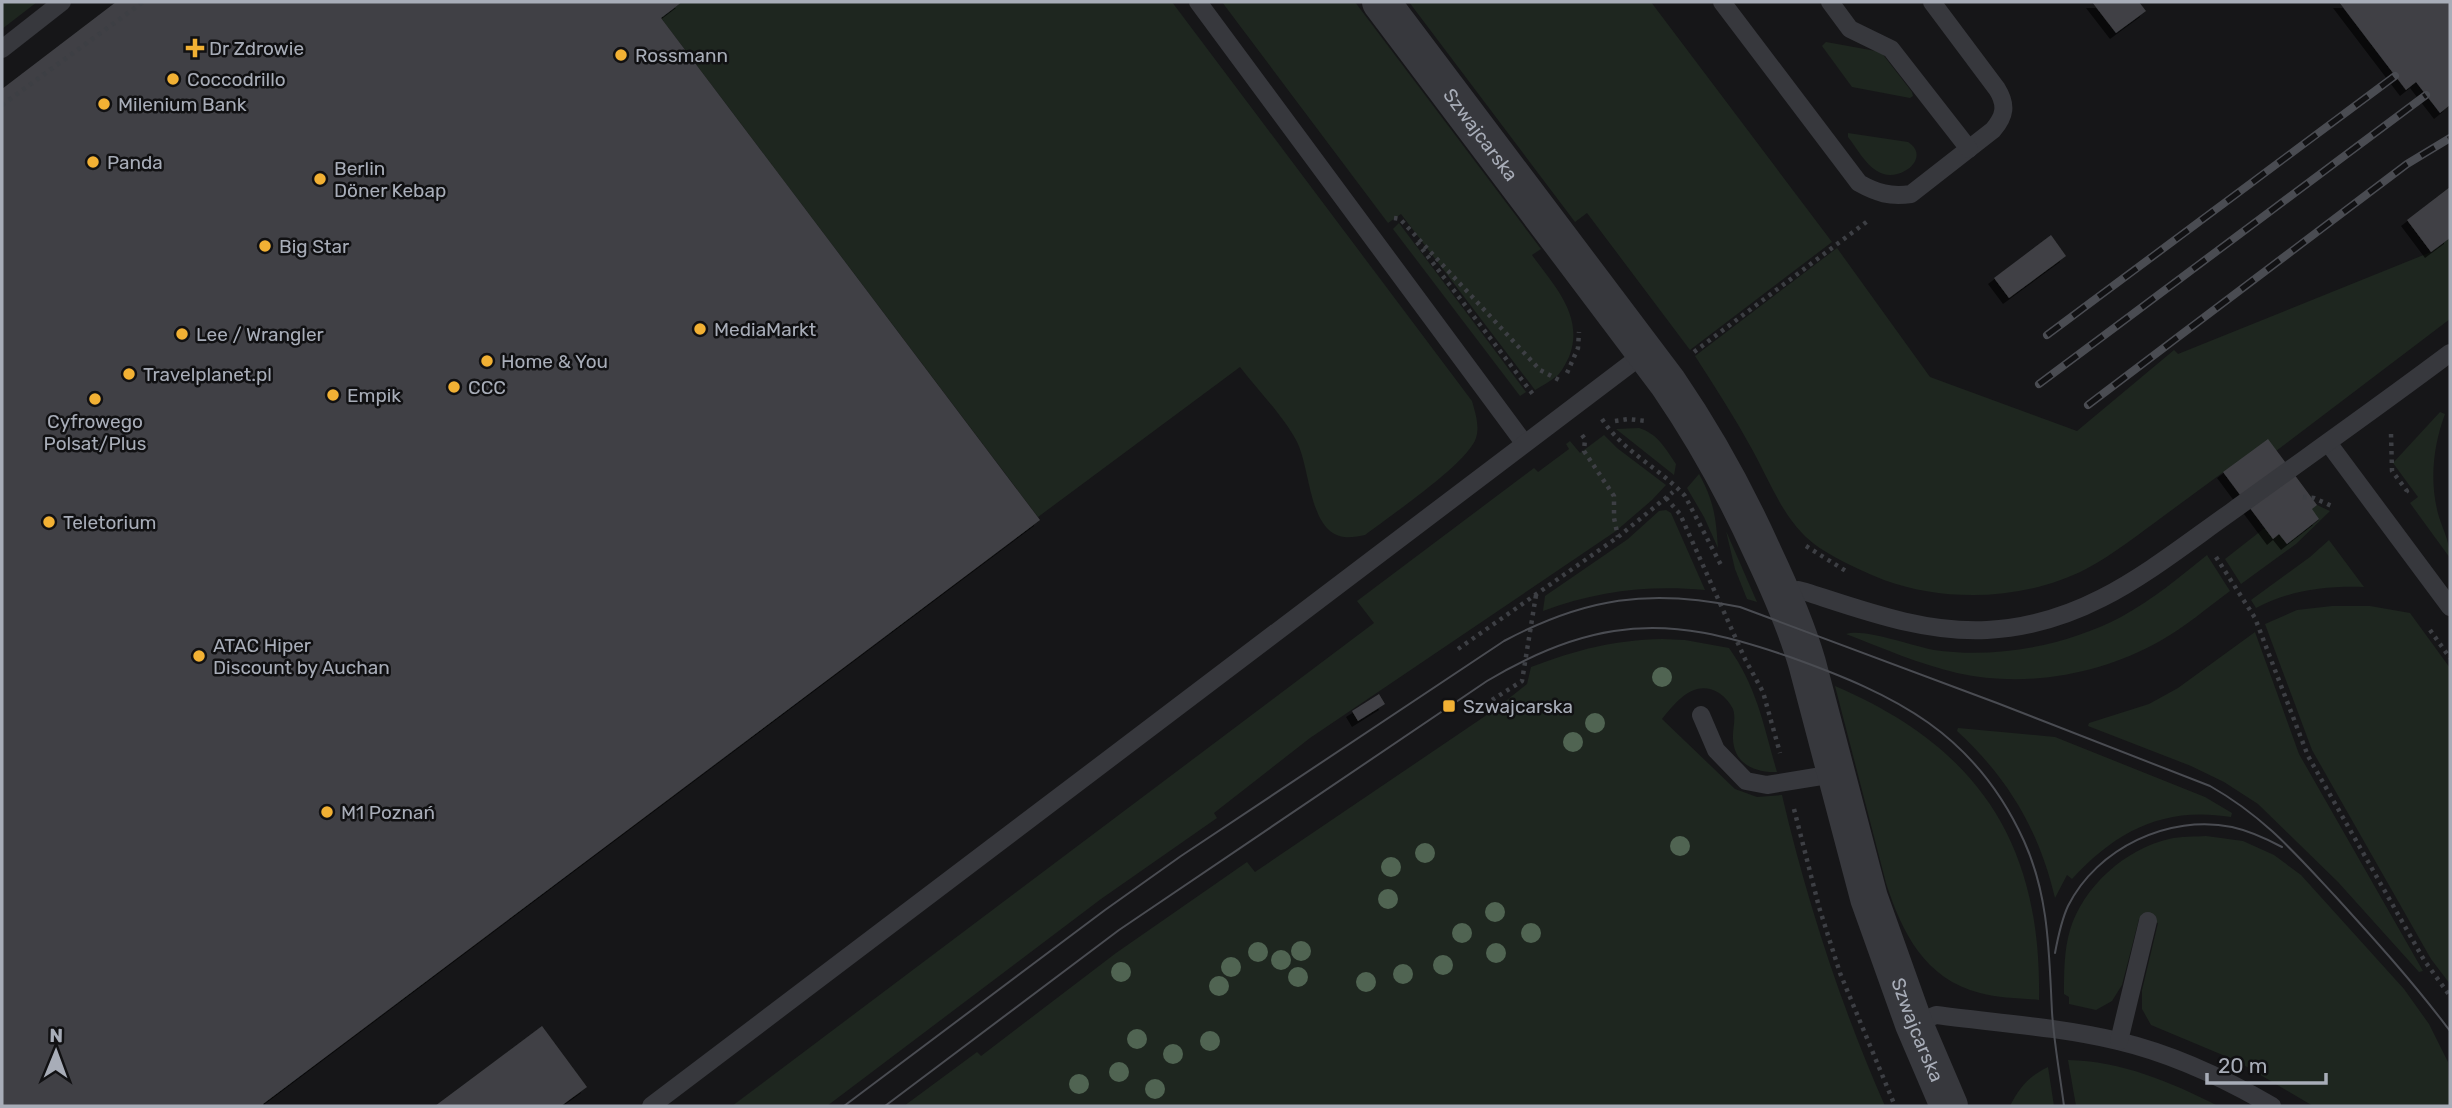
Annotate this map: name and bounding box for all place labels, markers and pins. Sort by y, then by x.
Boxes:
place label: Dr Zdrowie [209,37,304,60]
marker: Dr Zdrowie [187,40,203,56]
place label: Rossmann [635,44,728,67]
marker: Rossmann [613,47,629,63]
place label: Coccodrillo [187,68,286,91]
marker: Coccodrillo [165,71,181,87]
place label: Milenium Bank [118,93,247,116]
marker: Milenium Bank [96,96,112,112]
place label: Panda [107,151,163,174]
marker: Panda [85,154,101,170]
place label: Berlin Döner Kebap [334,157,446,202]
marker: Berlin Döner Kebap [312,171,328,187]
place label: Big Star [279,235,350,258]
marker: Big Star [257,238,273,254]
place label: MediaMarkt [714,318,817,341]
marker: MediaMarkt [692,321,708,337]
place label: Lee / Wrangler [196,323,325,346]
marker: Lee / Wrangler [174,326,190,342]
place label: Home & You [501,350,608,373]
marker: Home & You [479,353,495,369]
place label: Travelplanet.pl [143,363,272,386]
marker: Travelplanet.pl [121,366,137,382]
place label: CCC [468,376,506,399]
marker: CCC [446,379,462,395]
place label: Empik [347,384,401,407]
marker: Empik [325,387,341,403]
marker: Cyfrowego Polsat/Plus [87,391,103,407]
place label: Cyfrowego Polsat/Plus [44,410,146,455]
place label: Teletorium [63,511,157,534]
marker: Teletorium [41,514,57,530]
place label: ATAC Hiper Discount by Auchan [213,634,390,679]
marker: ATAC Hiper Discount by Auchan [191,648,207,664]
place label: Szwajcarska [1463,695,1573,718]
marker: Szwajcarska [1441,698,1457,714]
place label: M1 Poznań [341,801,435,824]
marker: M1 Poznań [319,804,335,820]

